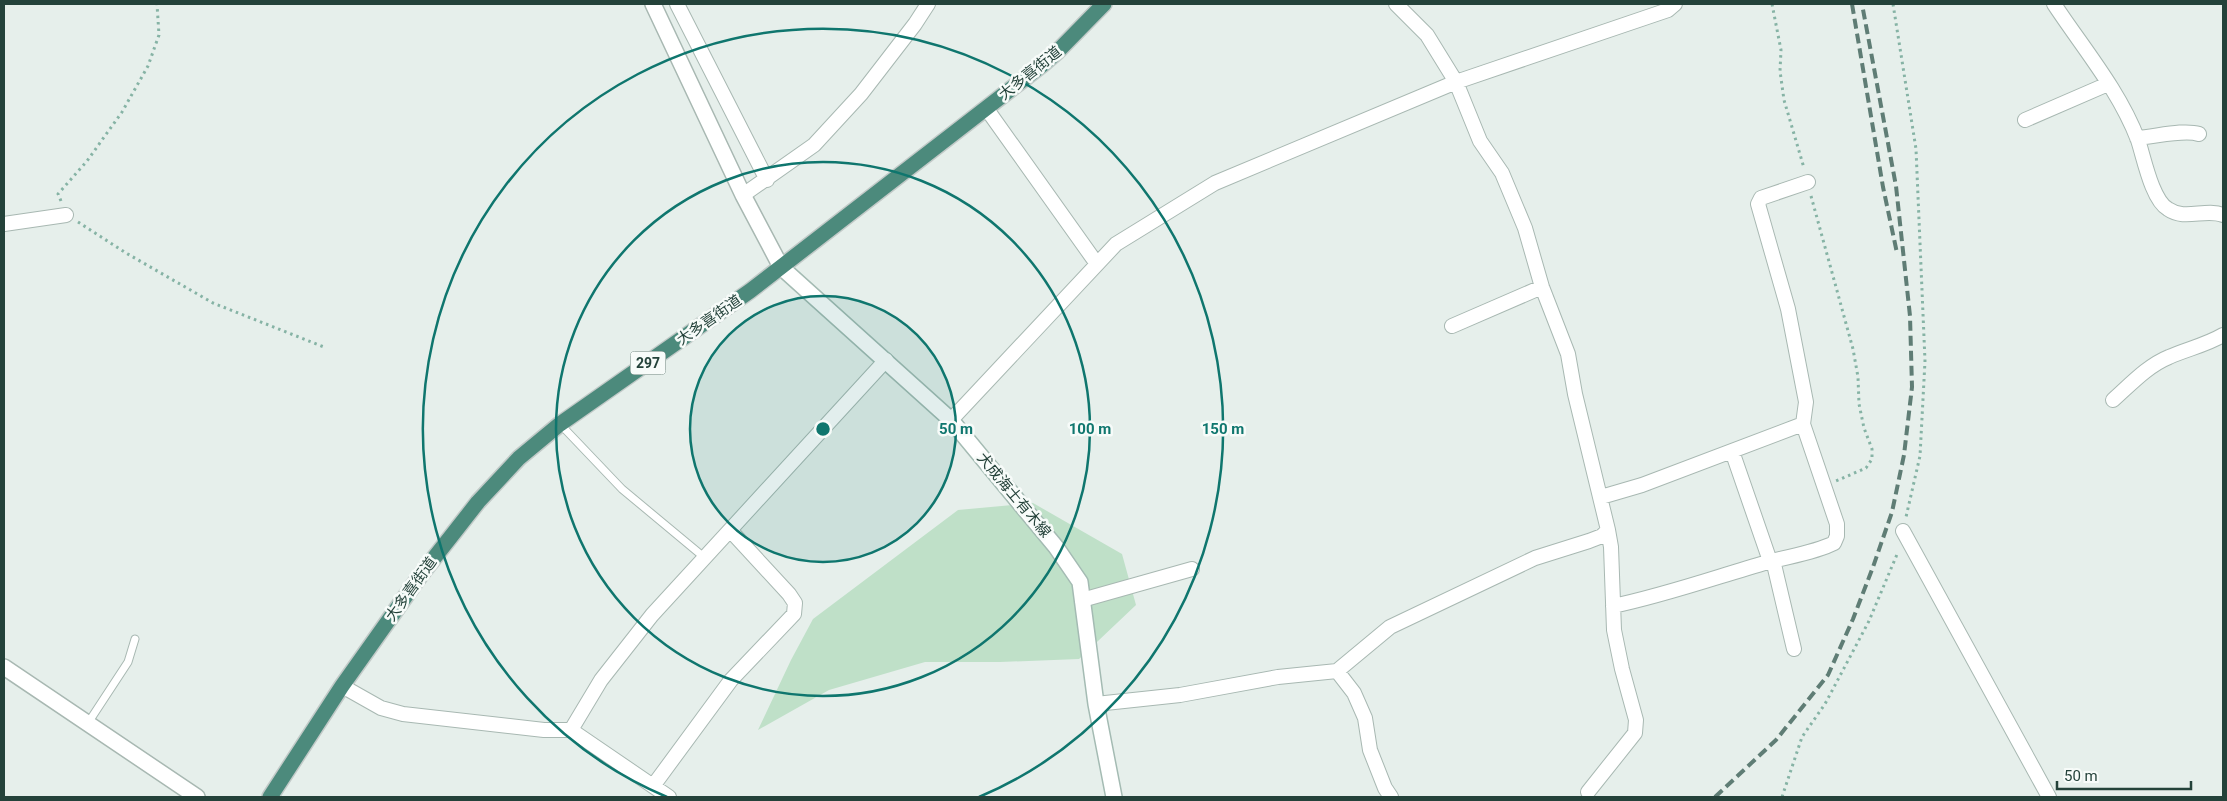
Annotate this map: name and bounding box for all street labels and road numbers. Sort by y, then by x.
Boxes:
street label: 大多喜街道 [995,42,1065,104]
street label: 大多喜街道 [673,291,745,349]
road number: 297 [630,352,666,374]
street label: 犬成海士有木線 [973,449,1055,541]
street label: 大多喜街道 [382,553,440,625]

